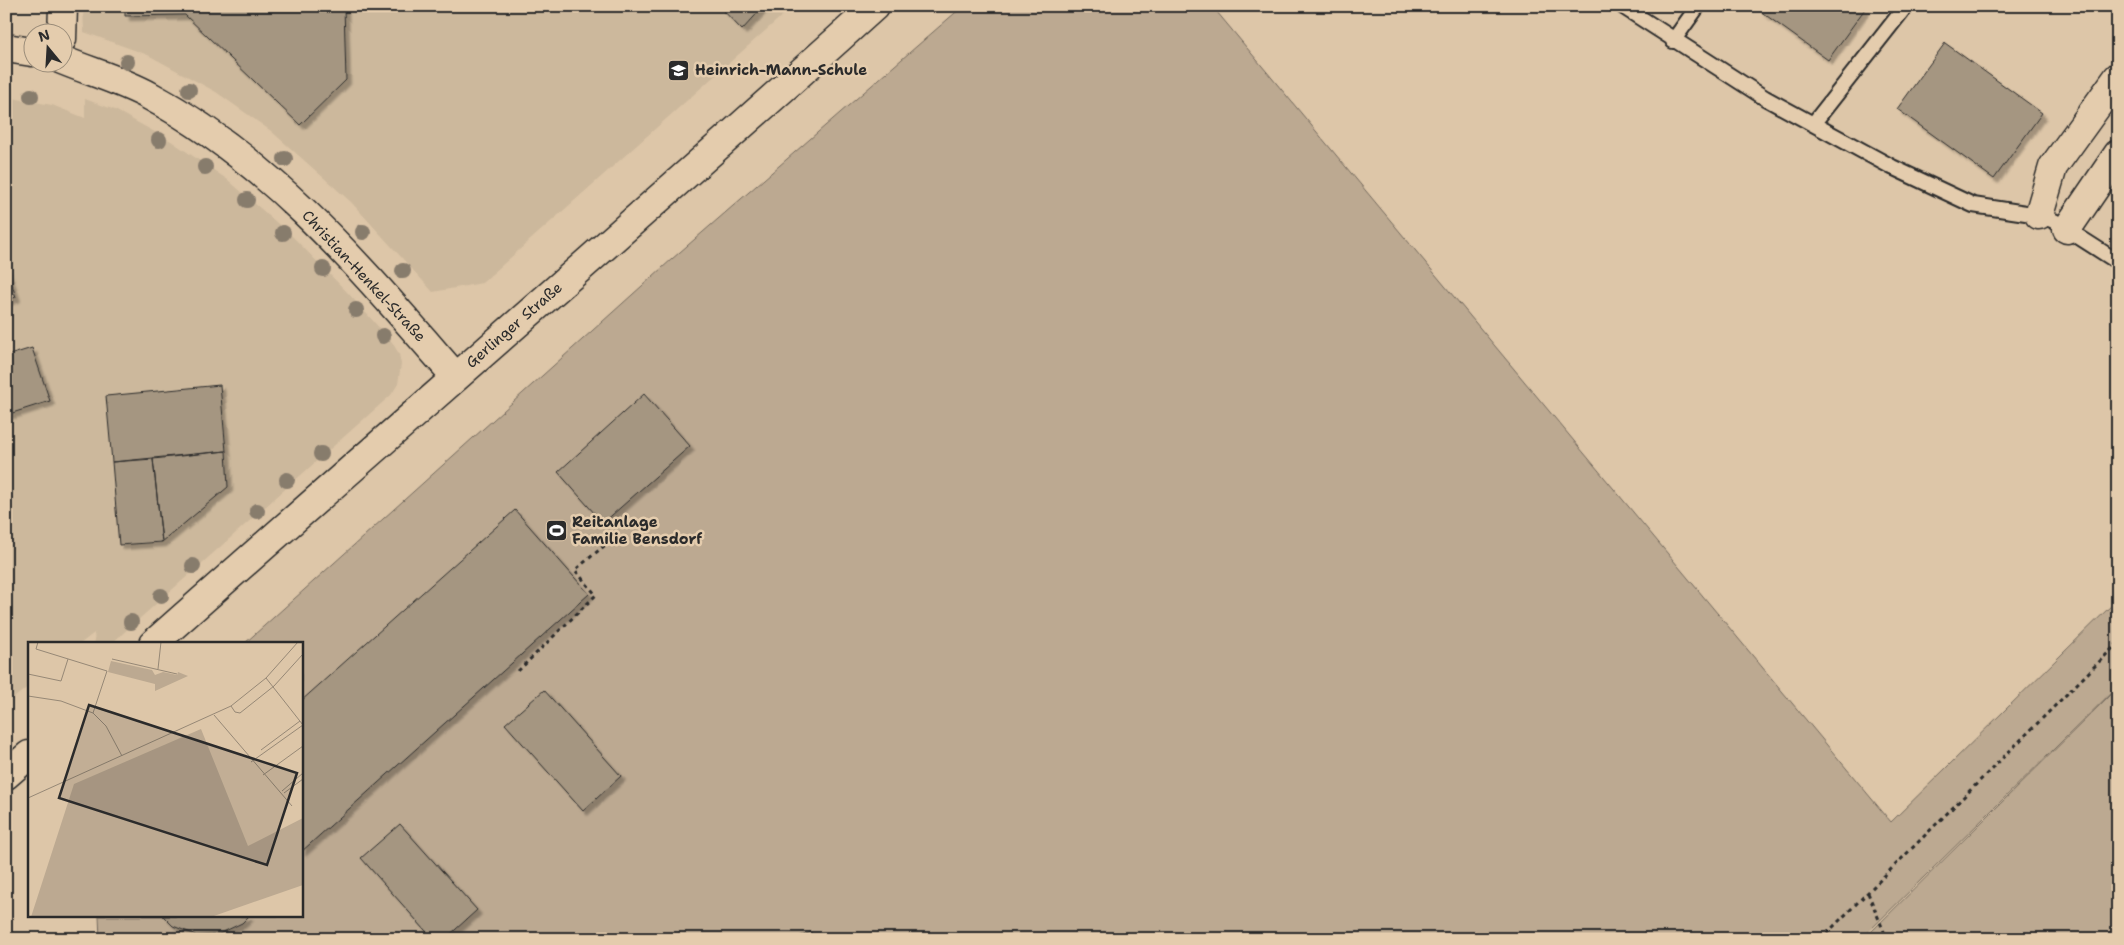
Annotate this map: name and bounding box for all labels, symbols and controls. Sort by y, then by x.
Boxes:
north arrow [22,22,72,72]
text: N [36,25,52,46]
school or university icon: Heinrich-Mann-Schule [667,58,691,82]
place label: Heinrich-Mann-Schule [695,60,867,80]
street label: Christian-Henkel-Straße [298,206,430,346]
street label: Gerlinger Straße [462,278,566,372]
place label: Reitanlage Familie Bensdorf [572,512,702,549]
sports icon: Reitanlage Familie Bensdorf [544,519,568,543]
inset map [28,642,302,918]

